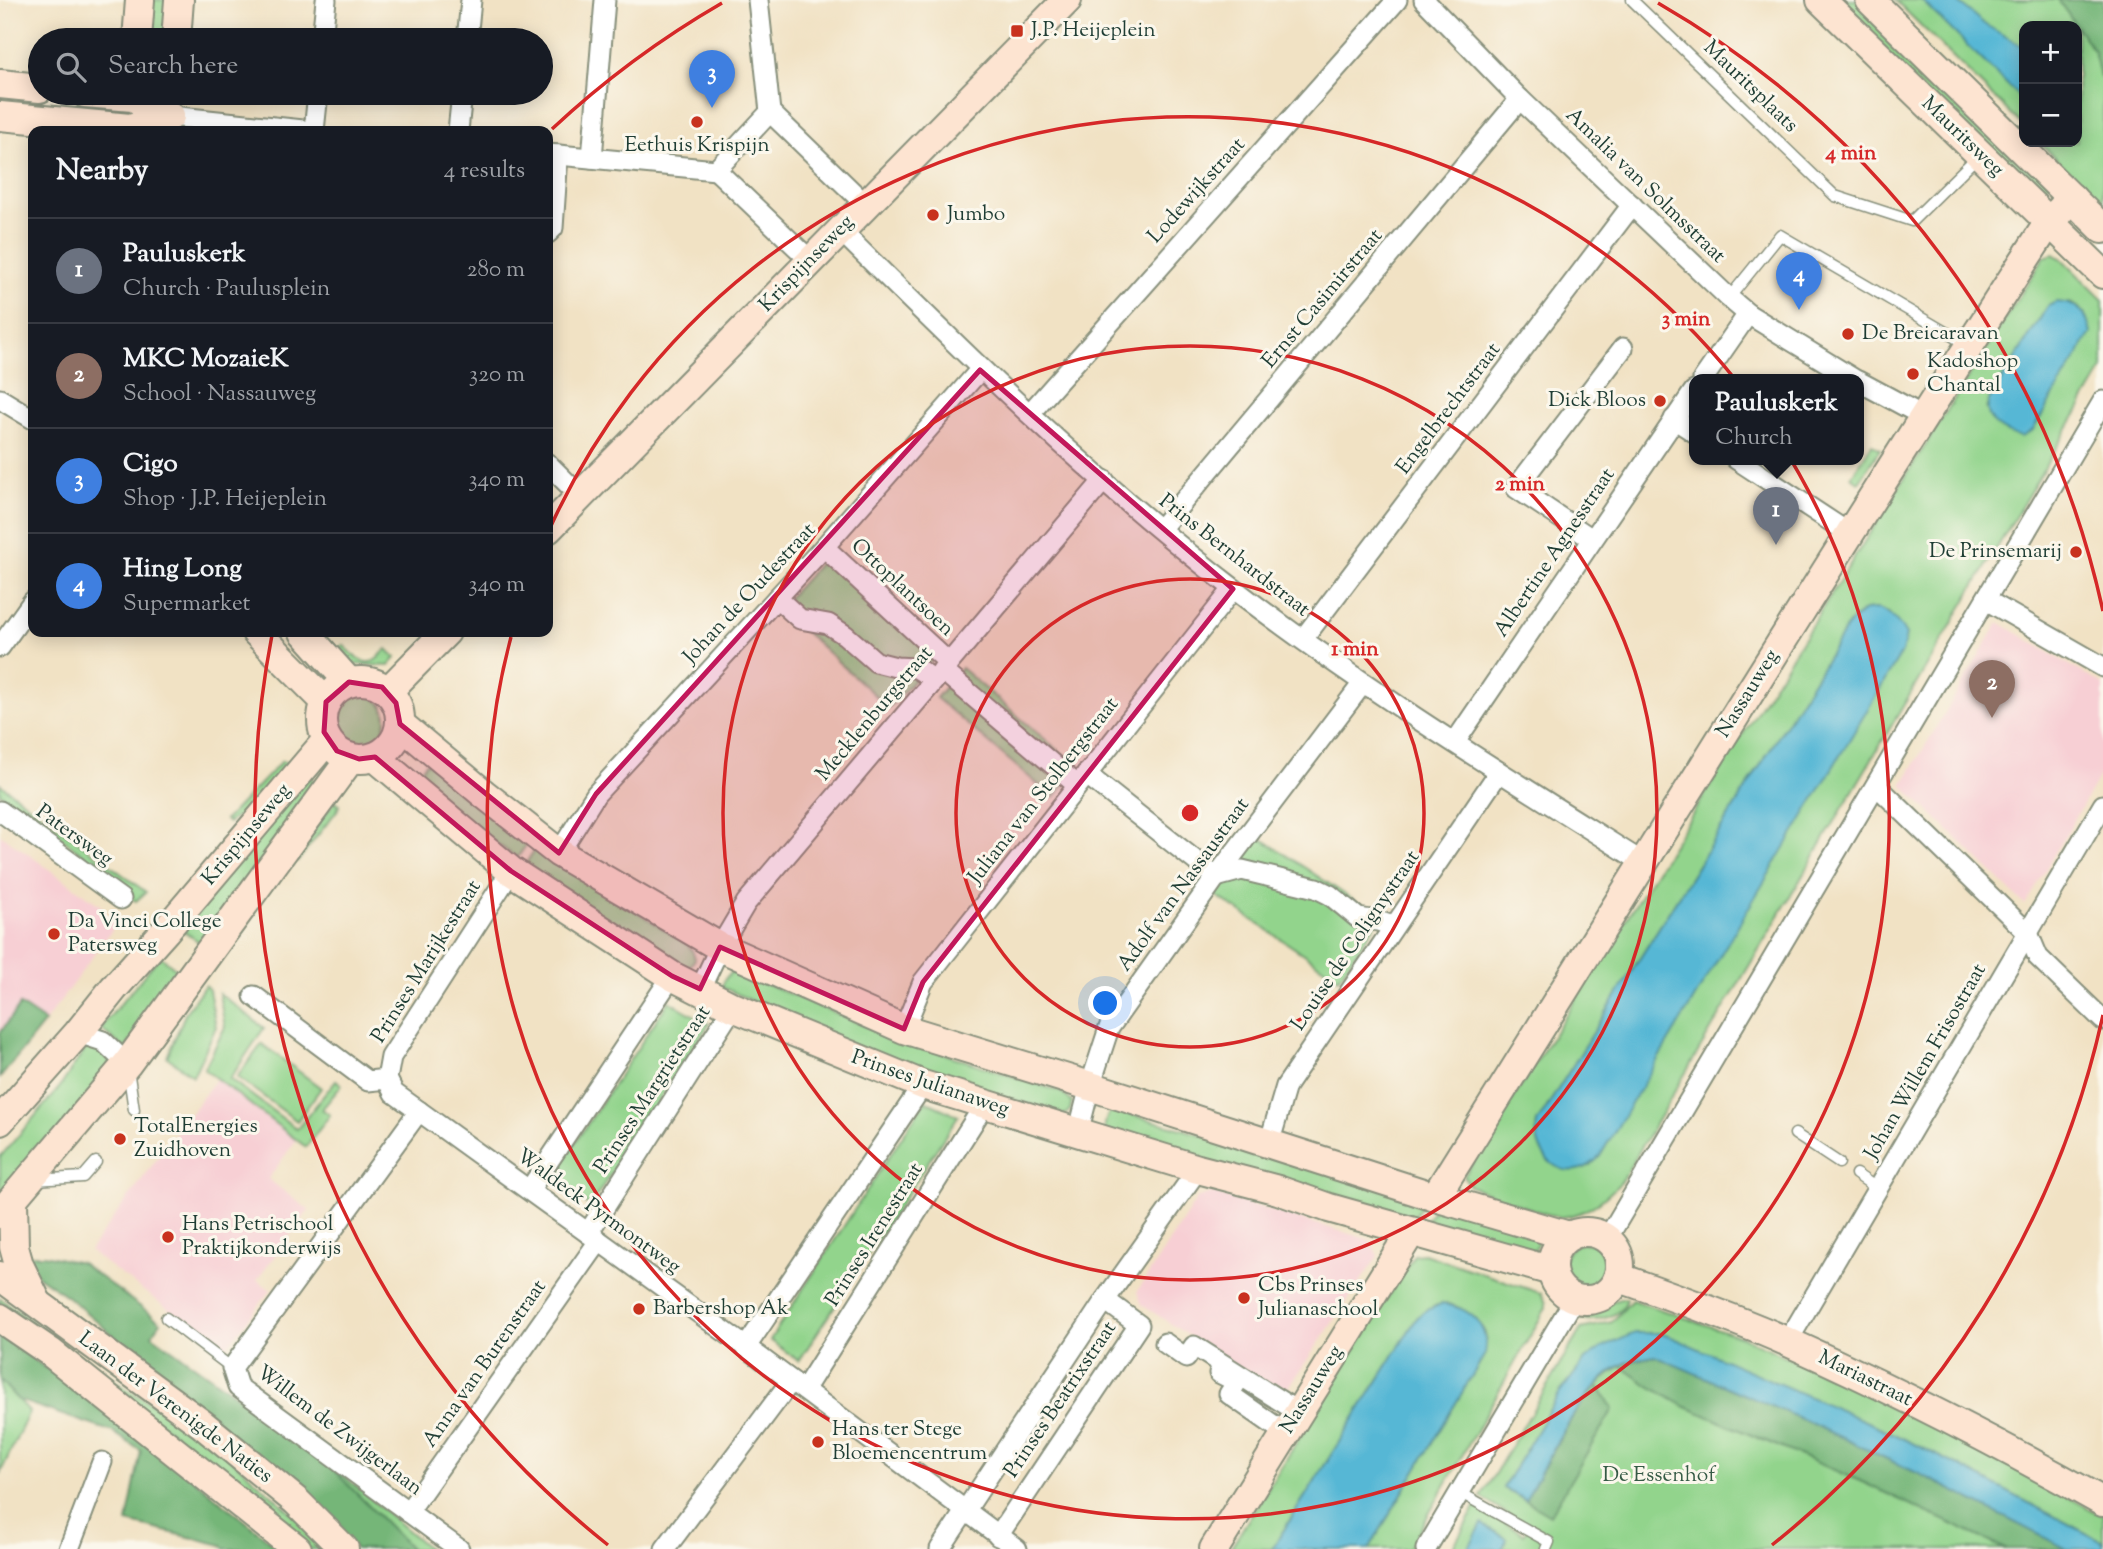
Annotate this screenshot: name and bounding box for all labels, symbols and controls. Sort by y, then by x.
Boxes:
place label: J.P. Heijeplein [1030,16,1156,46]
map controls [2019,21,2082,147]
button: + [2019,21,2082,84]
marker: J.P. Heijeplein [1009,23,1025,39]
search box [28,28,553,105]
street label: Mauritsplaats [1696,34,1804,140]
icon: search [52,48,90,86]
text: Search here [108,48,238,85]
pin: 3 [689,50,735,108]
button: − [2019,84,2082,147]
street label: Mauritsweg [1914,90,2010,184]
street label: Amalia van Solmsstraat [1558,101,1732,271]
marker: Eethuis Krispijn [689,114,705,130]
place label: Eethuis Krispijn [624,131,770,161]
street label: Lodewijkstraat [1141,131,1253,251]
text: 4 min [1825,139,1877,169]
text: Nearby [56,150,148,193]
text: 4 results [444,155,525,188]
place label: Jumbo [946,200,1005,230]
marker: Jumbo [925,207,941,223]
street label: Krispijnseweg [753,208,861,320]
street label: Ernst Casimirstraat [1256,223,1390,375]
text: Pauluskerk [123,236,246,273]
pin: 4 [1776,252,1822,310]
text: 1 [75,254,83,287]
text: 280 m [467,254,525,287]
text: Church · Paulusplein [123,273,330,306]
text: 3 min [1662,305,1711,335]
place label: De Breicaravan [1862,319,1999,349]
marker: De Breicaravan [1840,326,1856,342]
street label: Engelbrechtstraat [1389,337,1509,481]
text: MKC MozaieK [123,341,289,378]
place label: Kadoshop Chantal [1927,347,2018,401]
text: 2 [74,359,84,392]
text: 320 m [469,359,525,392]
marker: Kadoshop Chantal [1905,366,1921,382]
popup [1689,374,1864,465]
text: School · Nassauweg [123,378,316,411]
text: Pauluskerk [1715,385,1838,422]
place label: Dick Bloos [1548,386,1646,416]
marker: Dick Bloos [1652,393,1668,409]
text: Church [1715,422,1793,455]
text: Cigo [123,446,178,483]
street label: Albertine Agnesstraat [1487,462,1623,644]
text: 3 [74,464,84,497]
text: 340 m [468,464,525,497]
text: 2 min [1495,470,1546,500]
text: Shop · J.P. Heijeplein [123,483,327,516]
street label: Prins Bernhardstraat [1152,487,1316,625]
pin: 1 [1753,487,1799,545]
street label: Johan de Oudestraat [676,517,824,672]
street label: Ottoplantsoen [844,532,960,644]
place label: De Prinsemarij [1929,537,2062,567]
marker: De Prinsemarij [2068,544,2084,560]
text: Hing Long [123,551,242,588]
text: 4 [73,569,85,602]
text: 340 m [468,569,525,602]
text: Supermarket [123,588,250,621]
text: 1 min [1331,635,1379,665]
street label: Mecklenburgstraat [809,640,941,788]
street label: Nassauweg [1709,644,1787,744]
pin: 2 [1969,660,2015,718]
street label: Juliana van Stolbergstraat [961,691,1127,892]
street label: Krispijnseweg [195,777,299,893]
street label: Adolf van Nassaustraat [1111,792,1257,978]
street label: Patersweg [29,798,119,874]
centre of rings [1178,801,1202,825]
street label: Louise de Colignystraat [1284,845,1428,1037]
street label: Prinses Marijkestraat [365,875,489,1049]
place label: Da Vinci College Patersweg [68,907,222,961]
marker: Da Vinci College Patersweg [46,926,62,942]
street label: Johan Willem Frisostraat [1857,958,1995,1167]
your location [1088,986,1122,1020]
street label: Prinses Margrietstraat [587,1000,719,1180]
street label: Prinses Julianaweg [847,1043,1013,1125]
place label: TotalEnergies Zuidhoven [134,1112,258,1166]
marker: TotalEnergies Zuidhoven [112,1131,128,1147]
street label: Waldeck Pyrmontweg [509,1142,687,1282]
street label: Prinses Irenestraat [819,1157,931,1313]
place label: Hans Petrischool Praktijkonderwijs [182,1210,341,1264]
marker: Hans Petrischool Praktijkonderwijs [160,1229,176,1245]
place label: Cbs Prinses Julianaschool [1257,1271,1378,1325]
street label: Anna van Burenstraat [416,1274,554,1454]
marker: Cbs Prinses Julianaschool [1236,1290,1252,1306]
place label: Barbershop Ak [653,1294,789,1324]
marker: Barbershop Ak [631,1301,647,1317]
street label: Prinses Beatrixstraat [997,1316,1125,1484]
street label: Laan der Verenigde Naties [72,1325,278,1491]
street label: Nassauweg [1273,1340,1351,1440]
street label: Mariastraat [1813,1343,1917,1415]
street label: Willem de Zwijgerlaan [250,1358,428,1504]
place label: Hans ter Stege Bloemencentrum [832,1415,987,1469]
marker: Hans ter Stege Bloemencentrum [810,1434,826,1450]
park label: De Essenhof [1602,1461,1717,1491]

